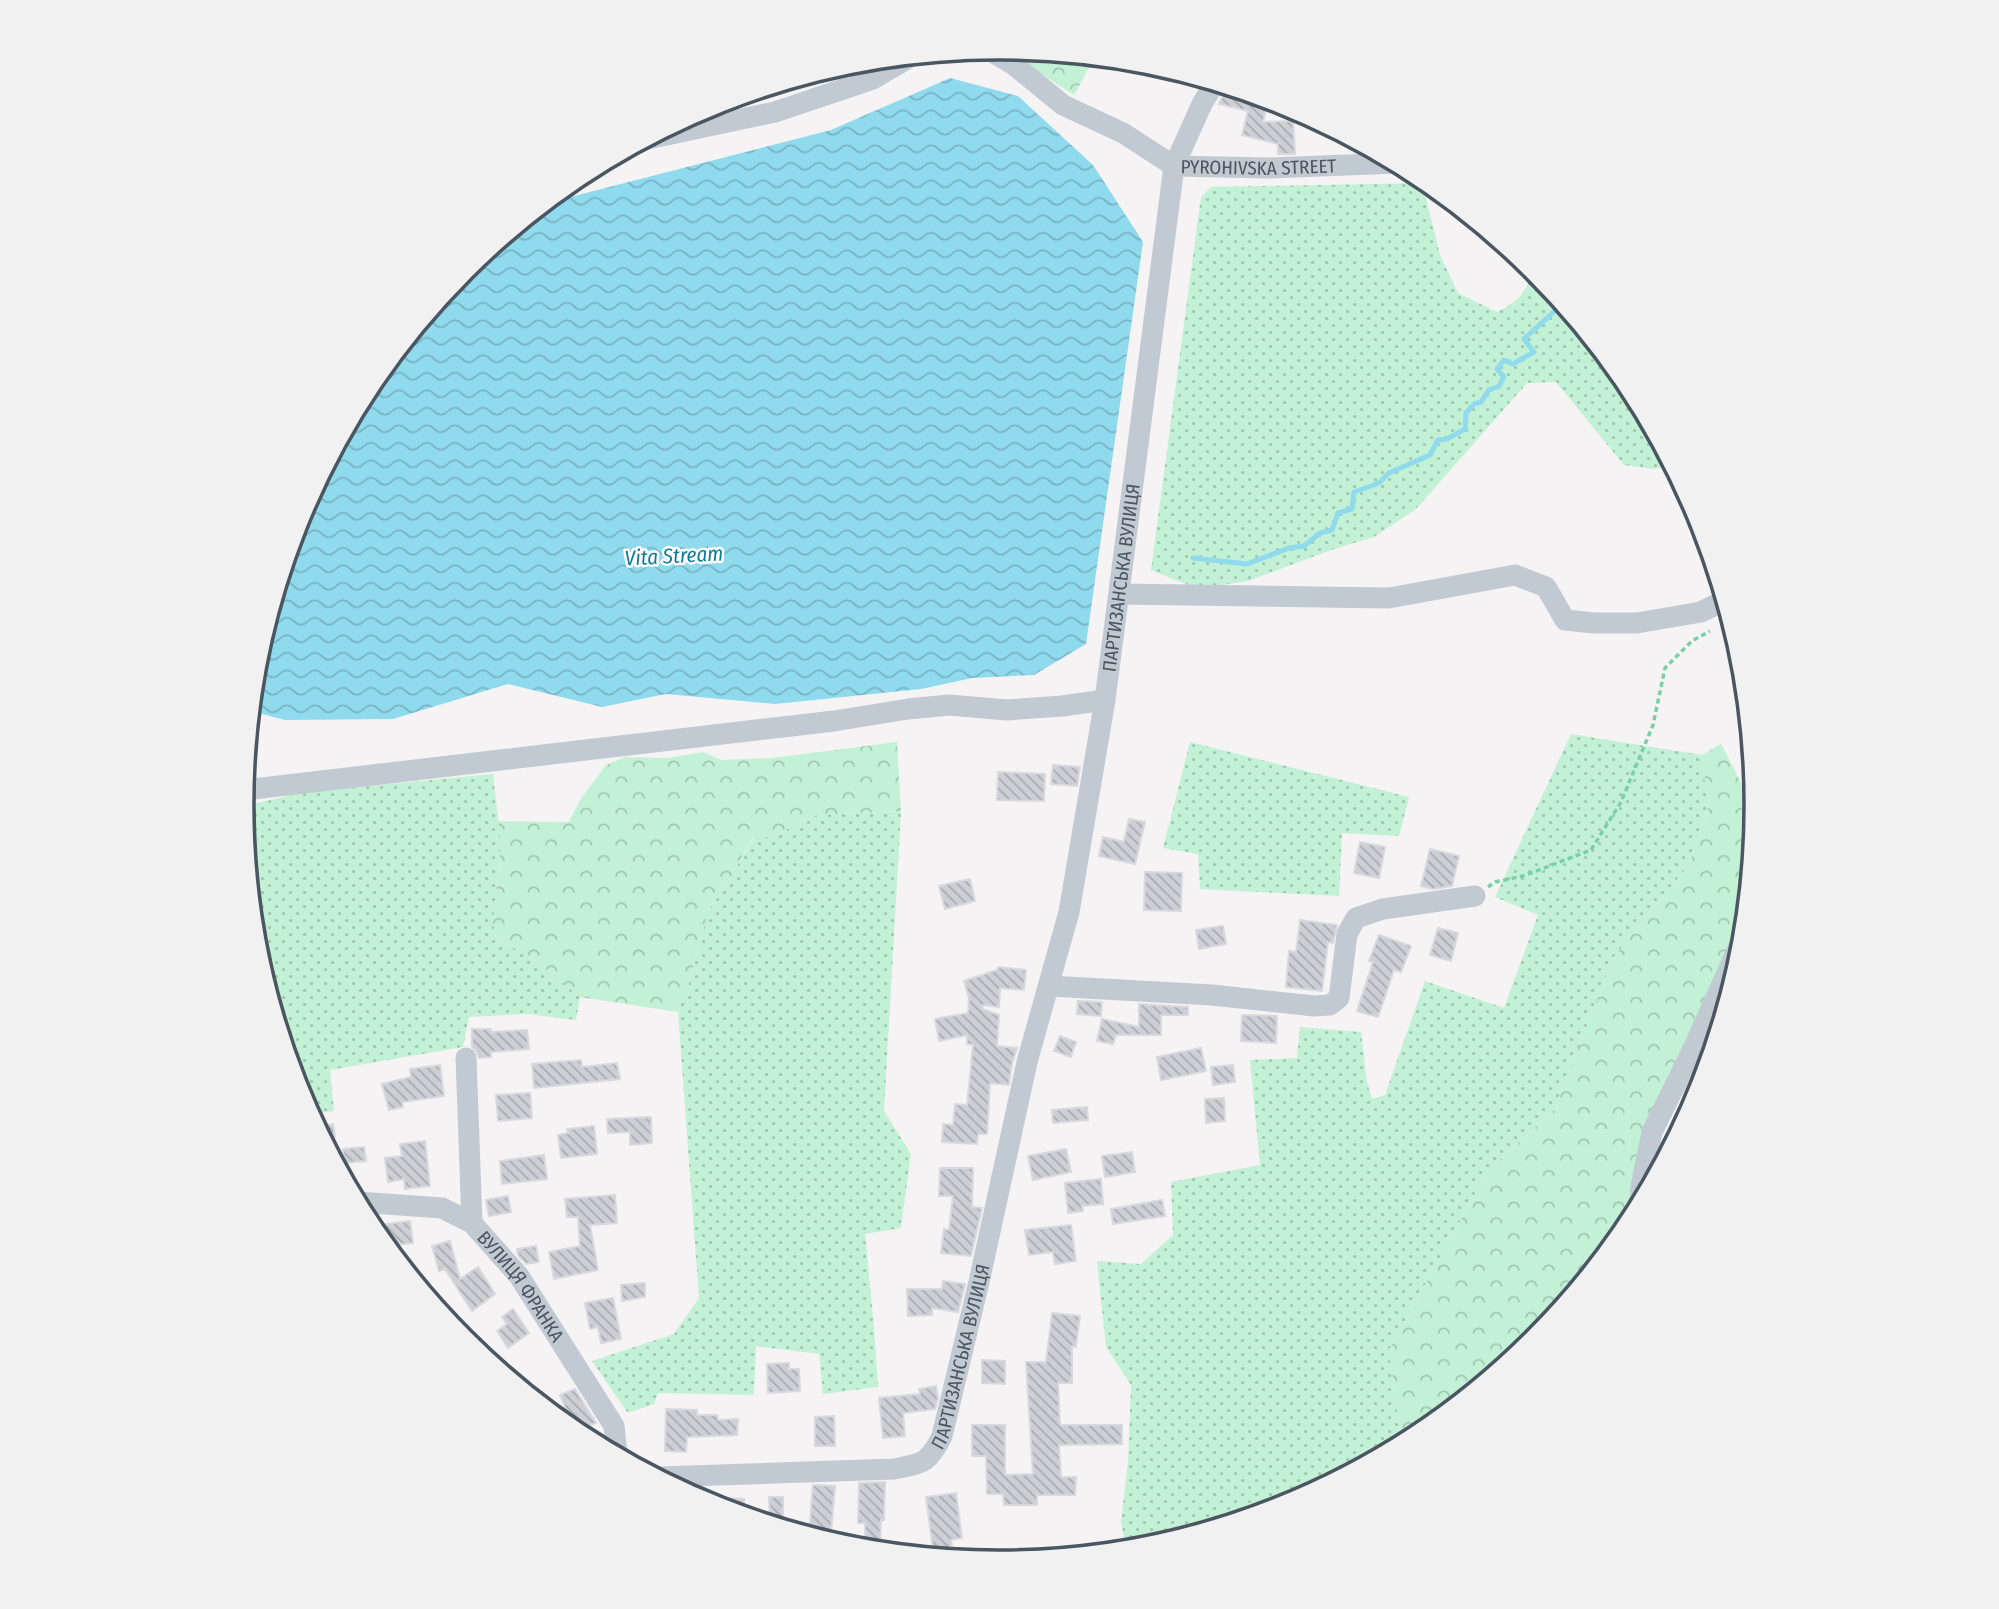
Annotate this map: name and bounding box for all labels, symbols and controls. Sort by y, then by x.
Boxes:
street label: PYROHIVSKA STREET [1180,154,1337,180]
street label: ПАРТИЗАНСЬКА ВУЛИЦЯ [1097,482,1144,673]
water label: Vita Stream [624,540,724,572]
street label: ВУЛИЦЯ ФРАНКА [473,1226,569,1346]
street label: ПАРТИЗАНСЬКА ВУЛИЦЯ [926,1262,994,1453]

